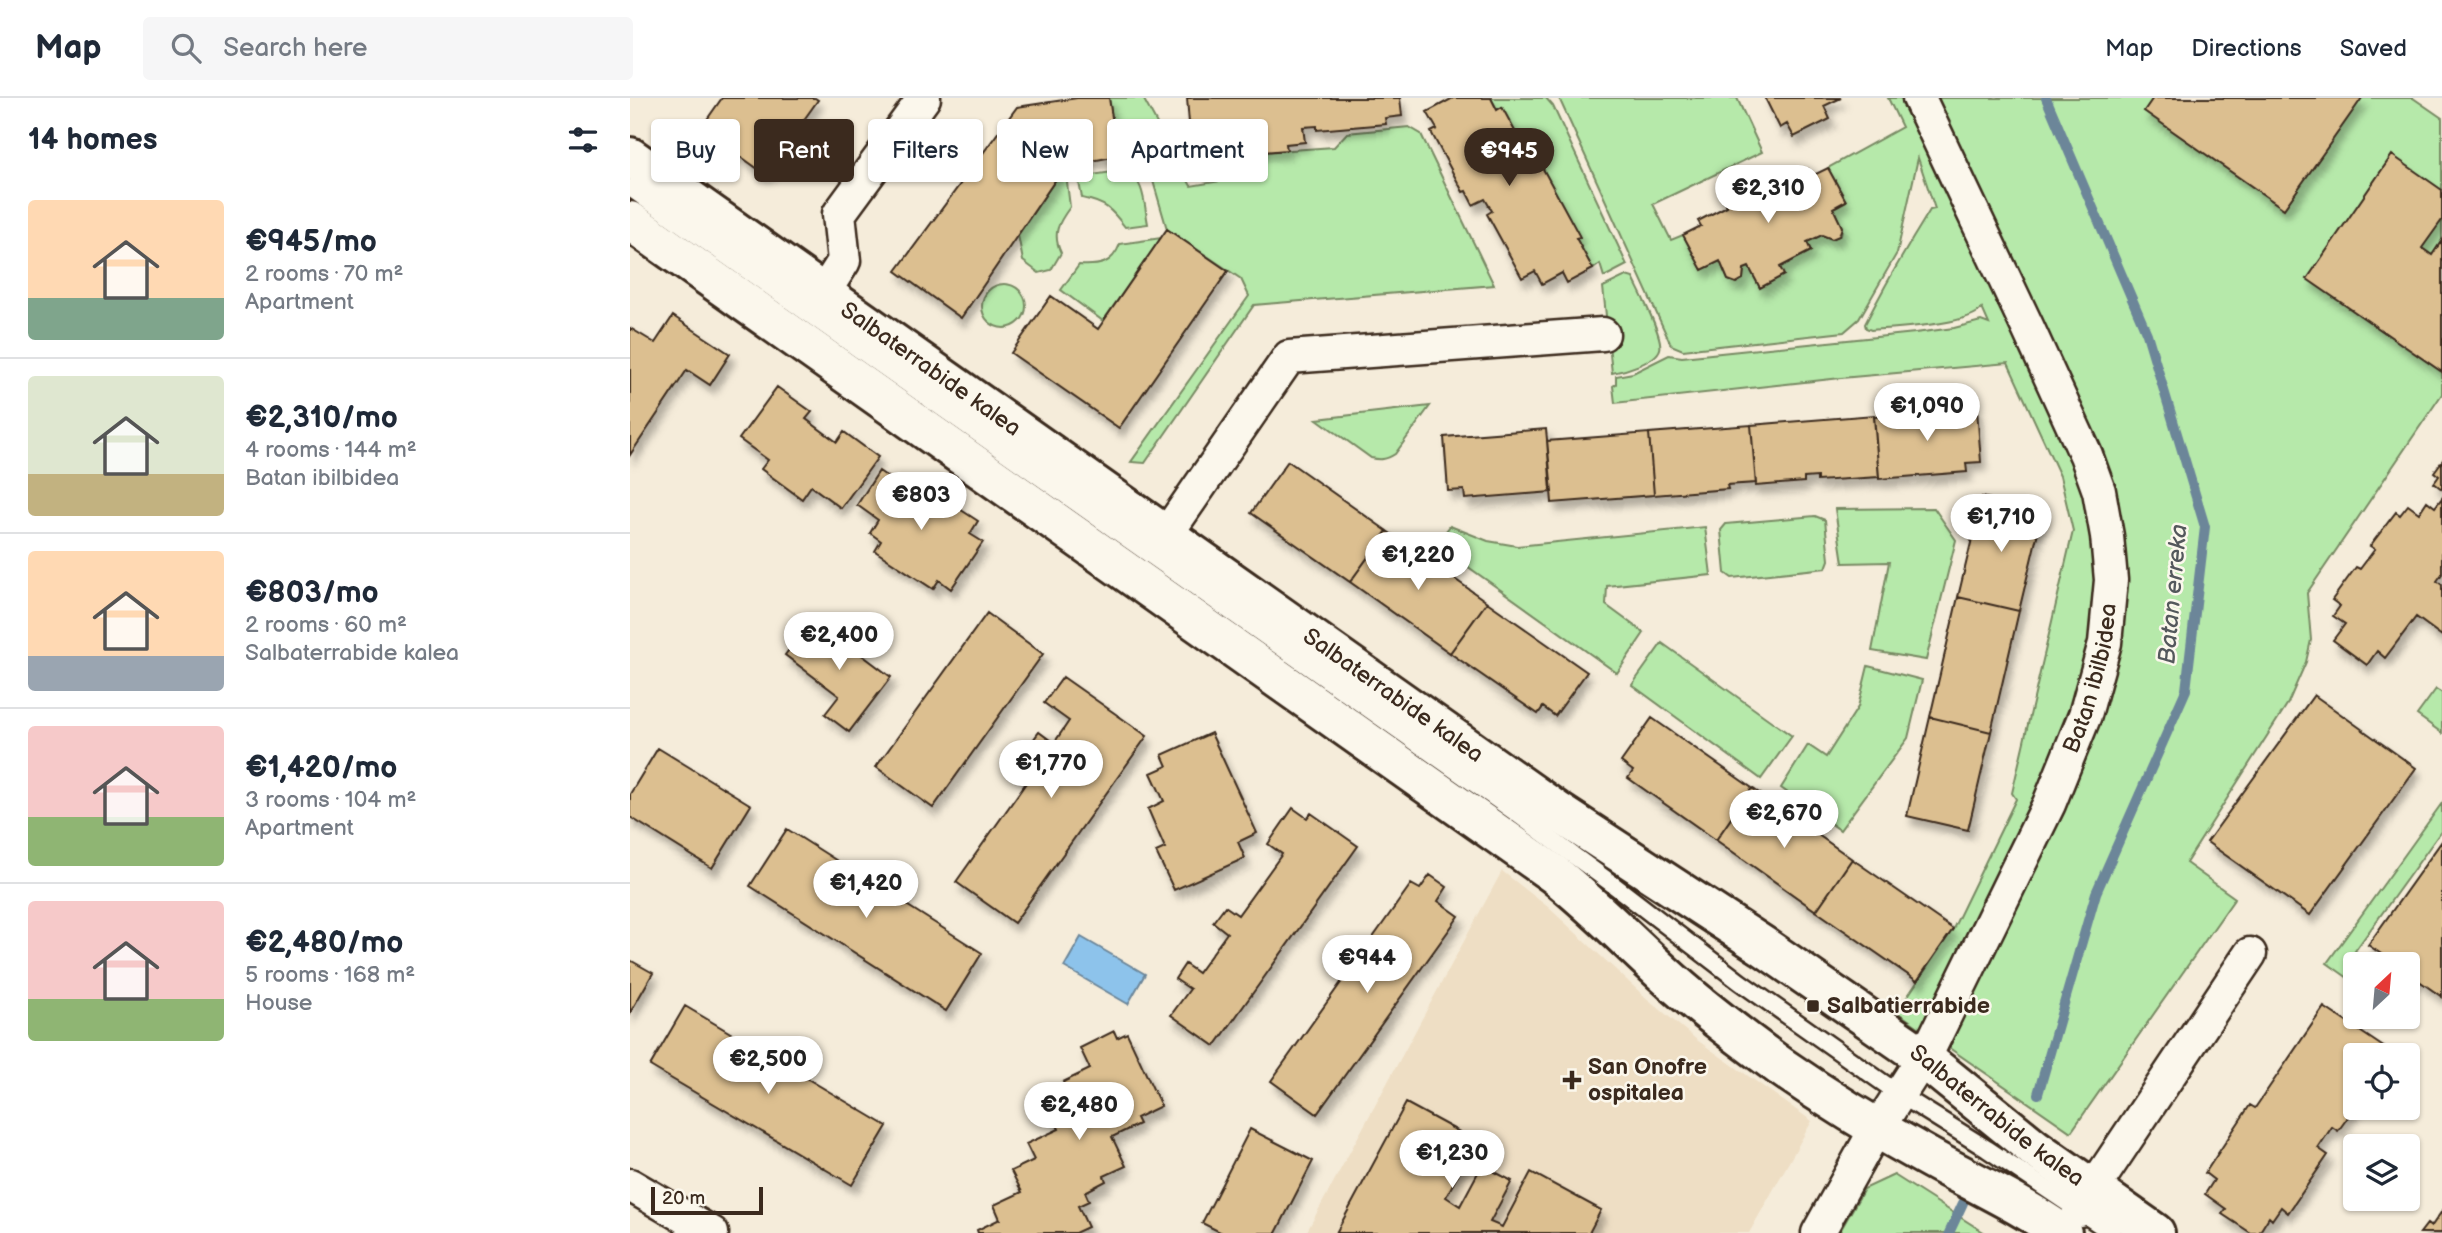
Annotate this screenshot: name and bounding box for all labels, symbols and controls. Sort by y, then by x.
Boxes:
search box [143,17,633,80]
text: Map [35,28,101,68]
icon: search [167,29,205,67]
text: Search here [223,33,367,64]
text: Map [2105,34,2153,63]
text: Directions [2191,34,2302,63]
text: Saved [2340,34,2407,63]
chip: Buy [651,119,740,182]
chip: Rent [754,119,854,182]
chip: Filters [868,119,983,182]
chip: New [997,119,1093,182]
chip: Apartment [1107,119,1268,182]
icon: filters [564,121,602,159]
text: 14 homes [28,122,157,158]
pin: €945 [1468,129,1550,188]
text: €945 [1480,137,1538,165]
pin: €2,310 [1711,166,1825,225]
text: €2,310 [1731,174,1805,202]
text: €945/mo [245,224,377,260]
icon: home [84,228,168,312]
text: 2 rooms · 70 m² [245,260,404,288]
text: Apartment [245,288,354,316]
street label: Salbaterrabide kalea [835,296,1026,442]
pin: €1,090 [1870,384,1984,443]
text: €1,090 [1890,392,1964,420]
text: €2,310/mo [245,400,398,436]
icon: home [84,404,168,488]
text: 4 rooms · 144 m² [245,436,417,464]
text: Batan ibilbidea [245,464,399,492]
pin: €803 [880,472,962,532]
text: €803 [892,481,950,509]
pin: €1,710 [1944,494,2058,554]
text: €1,710 [1967,503,2035,531]
water label: Batan erreka [2152,523,2194,665]
pin: €1,220 [1361,532,1475,592]
text: €1,220 [1381,541,1455,569]
text: €803/mo [245,575,379,611]
icon: home [84,579,168,663]
street label: Batan ibilbidea [2057,602,2123,757]
text: 2 rooms · 60 m² [245,611,407,639]
pin: €2,400 [782,612,896,672]
text: €2,400 [800,621,878,649]
street label: Salbaterrabide kalea [1297,622,1489,769]
text: Salbaterrabide kalea [245,639,459,667]
pin: €1,770 [994,740,1108,800]
text: €1,770 [1015,749,1087,777]
text: €1,420/mo [245,750,397,786]
icon: home [84,754,168,838]
text: 3 rooms · 104 m² [245,786,416,814]
pin: €2,670 [1727,790,1841,850]
text: €2,670 [1745,799,1823,827]
text: Apartment [245,814,354,842]
pin: €1,420 [809,860,923,920]
text: €1,420 [829,869,903,897]
text: €2,480/mo [245,925,403,961]
icon: home [84,929,168,1013]
pin: €944 [1326,936,1408,995]
text: €944 [1338,944,1396,972]
north arrow [2343,952,2420,1029]
map controls [2343,952,2420,1211]
text: 5 rooms · 168 m² [245,961,415,989]
text: House [245,989,312,1017]
place label: Salbatierrabide [1827,992,1990,1020]
marker: Salbatierrabide [1805,998,1821,1014]
pin: €2,500 [711,1037,825,1096]
street label: Salbaterrabide kalea [1904,1039,2090,1193]
button: locate [2343,1043,2420,1120]
text: €2,500 [729,1045,807,1073]
place label: San Onofre ospitalea [1588,1053,1707,1107]
marker: San Onofre ospitalea [1562,1070,1582,1090]
pin: €2,480 [1022,1082,1136,1142]
text: €2,480 [1040,1091,1118,1119]
pin: €1,230 [1395,1130,1509,1190]
button: layers [2343,1134,2420,1211]
text: €1,230 [1415,1139,1489,1167]
scale bar [651,1184,763,1216]
text: 20 m [662,1187,705,1210]

